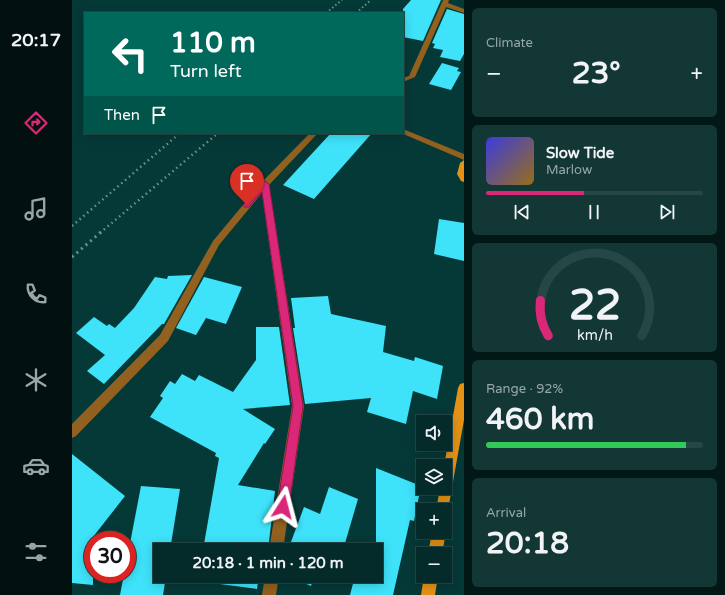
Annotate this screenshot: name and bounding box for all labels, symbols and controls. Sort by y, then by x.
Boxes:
text: 110 m [170,26,256,60]
icon: left [104,28,156,80]
text: 20:17 [11,29,61,51]
text: Climate [486,35,533,51]
text: 23° [572,55,621,92]
text: Turn left [170,60,242,82]
text: − [486,61,502,87]
text: + [691,61,703,87]
icon: arrive [148,104,170,126]
text: Then [104,106,140,124]
icon: directions [22,109,50,137]
text: Slow Tide [546,144,614,162]
text: Marlow [546,162,592,178]
pin [230,164,264,205]
icon: arrive [236,170,258,192]
icon: music [22,195,50,223]
icon: previous [511,201,533,223]
icon: pause [583,201,605,223]
icon: next [656,201,678,223]
icon: phone [22,280,50,308]
text: 22 [568,280,621,330]
text: km/h [577,326,612,343]
icon: climate [22,366,50,394]
text: Range · 92% [486,381,563,397]
text: 460 km [486,401,594,438]
map controls [416,415,452,583]
button: sound [416,415,452,451]
icon: car [22,452,50,480]
button: layers [416,459,452,495]
position arrow [262,486,304,528]
button: + [416,503,452,539]
text: Arrival [486,505,526,521]
text: 20:18 [486,525,569,562]
speed limit sign: 30 [84,531,136,583]
icon: filters [22,538,50,566]
button: − [416,547,452,583]
text: 20:18 · 1 min · 120 m [193,554,343,572]

